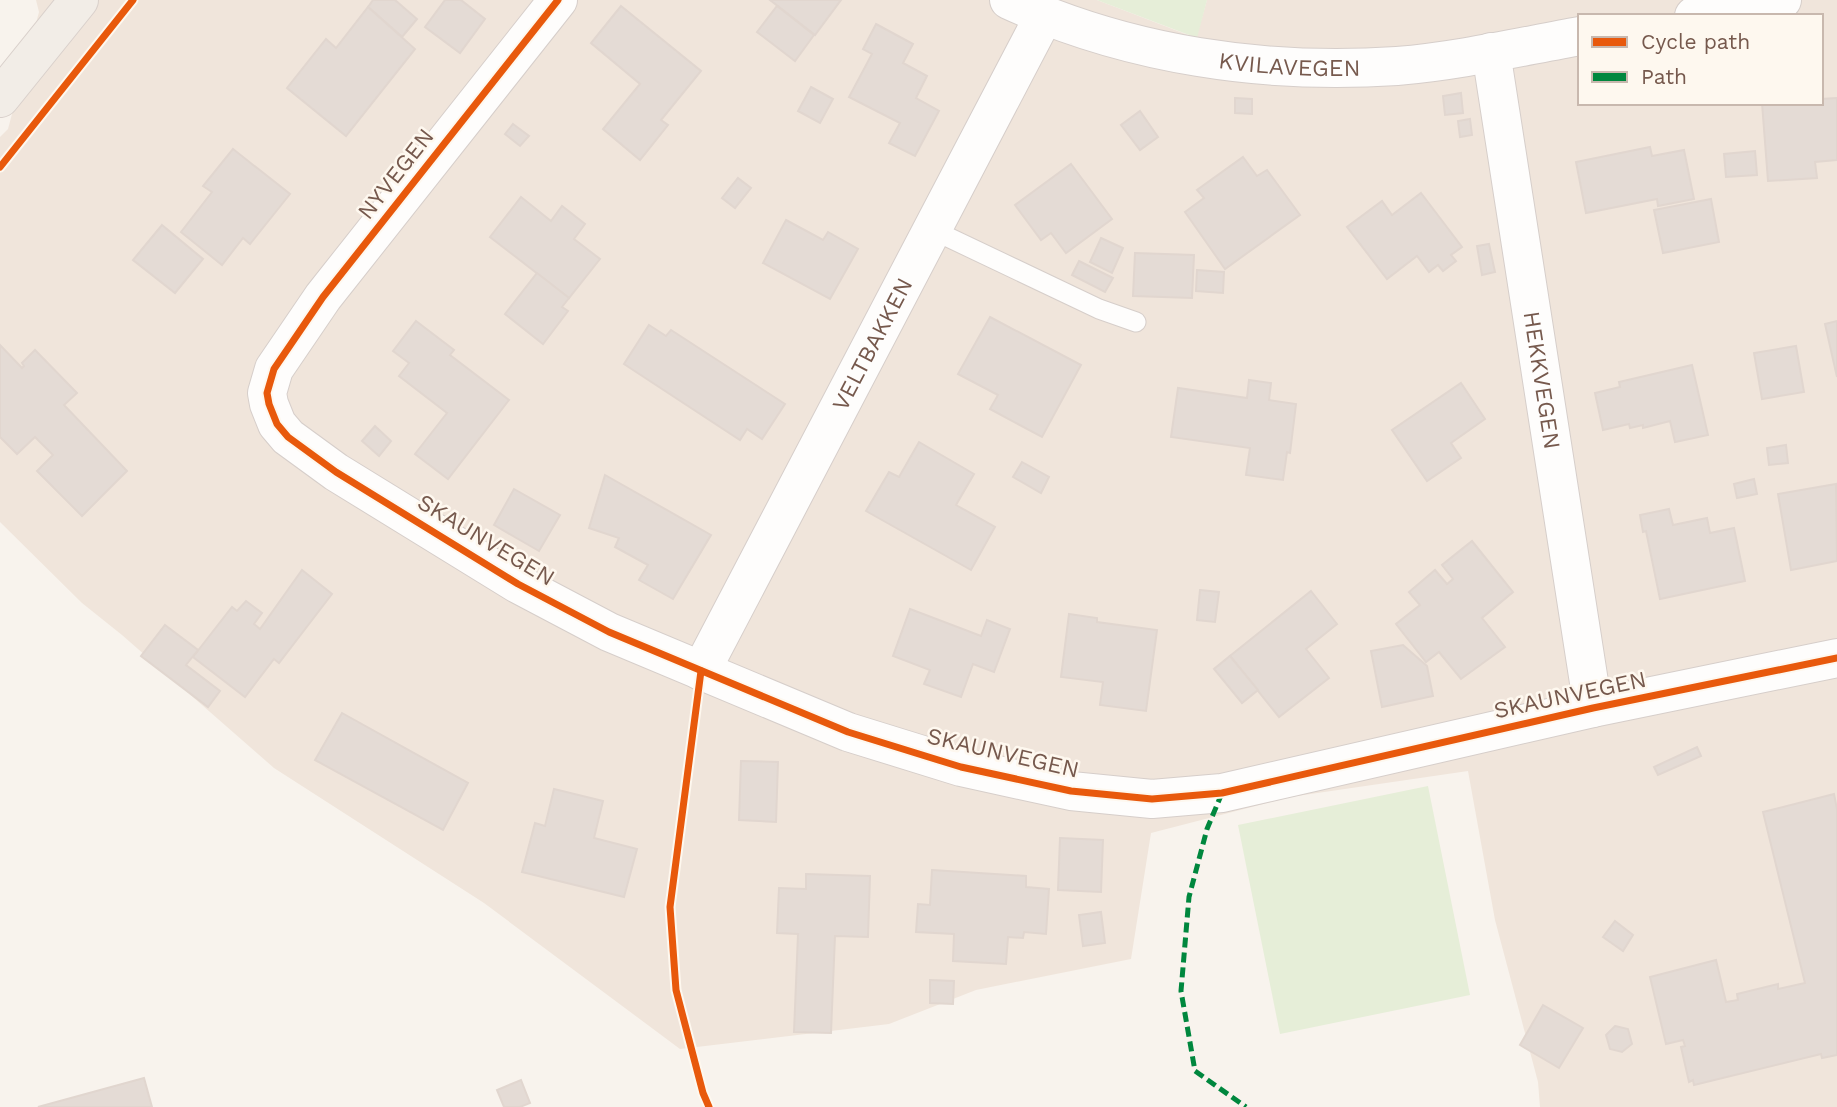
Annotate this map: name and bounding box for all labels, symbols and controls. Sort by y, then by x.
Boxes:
legend [1578,14,1823,105]
text: Cycle path [1641,29,1750,54]
street label: KVILAVEGEN [1217,47,1361,82]
text: Path [1641,64,1687,89]
street label: NYVEGEN [352,123,440,225]
street label: VELTBAKKEN [826,273,918,415]
street label: HEKKVEGEN [1518,309,1566,451]
street label: SKAUNVEGEN [413,488,559,592]
street label: SKAUNVEGEN [1491,666,1649,724]
street label: SKAUNVEGEN [924,722,1082,784]

